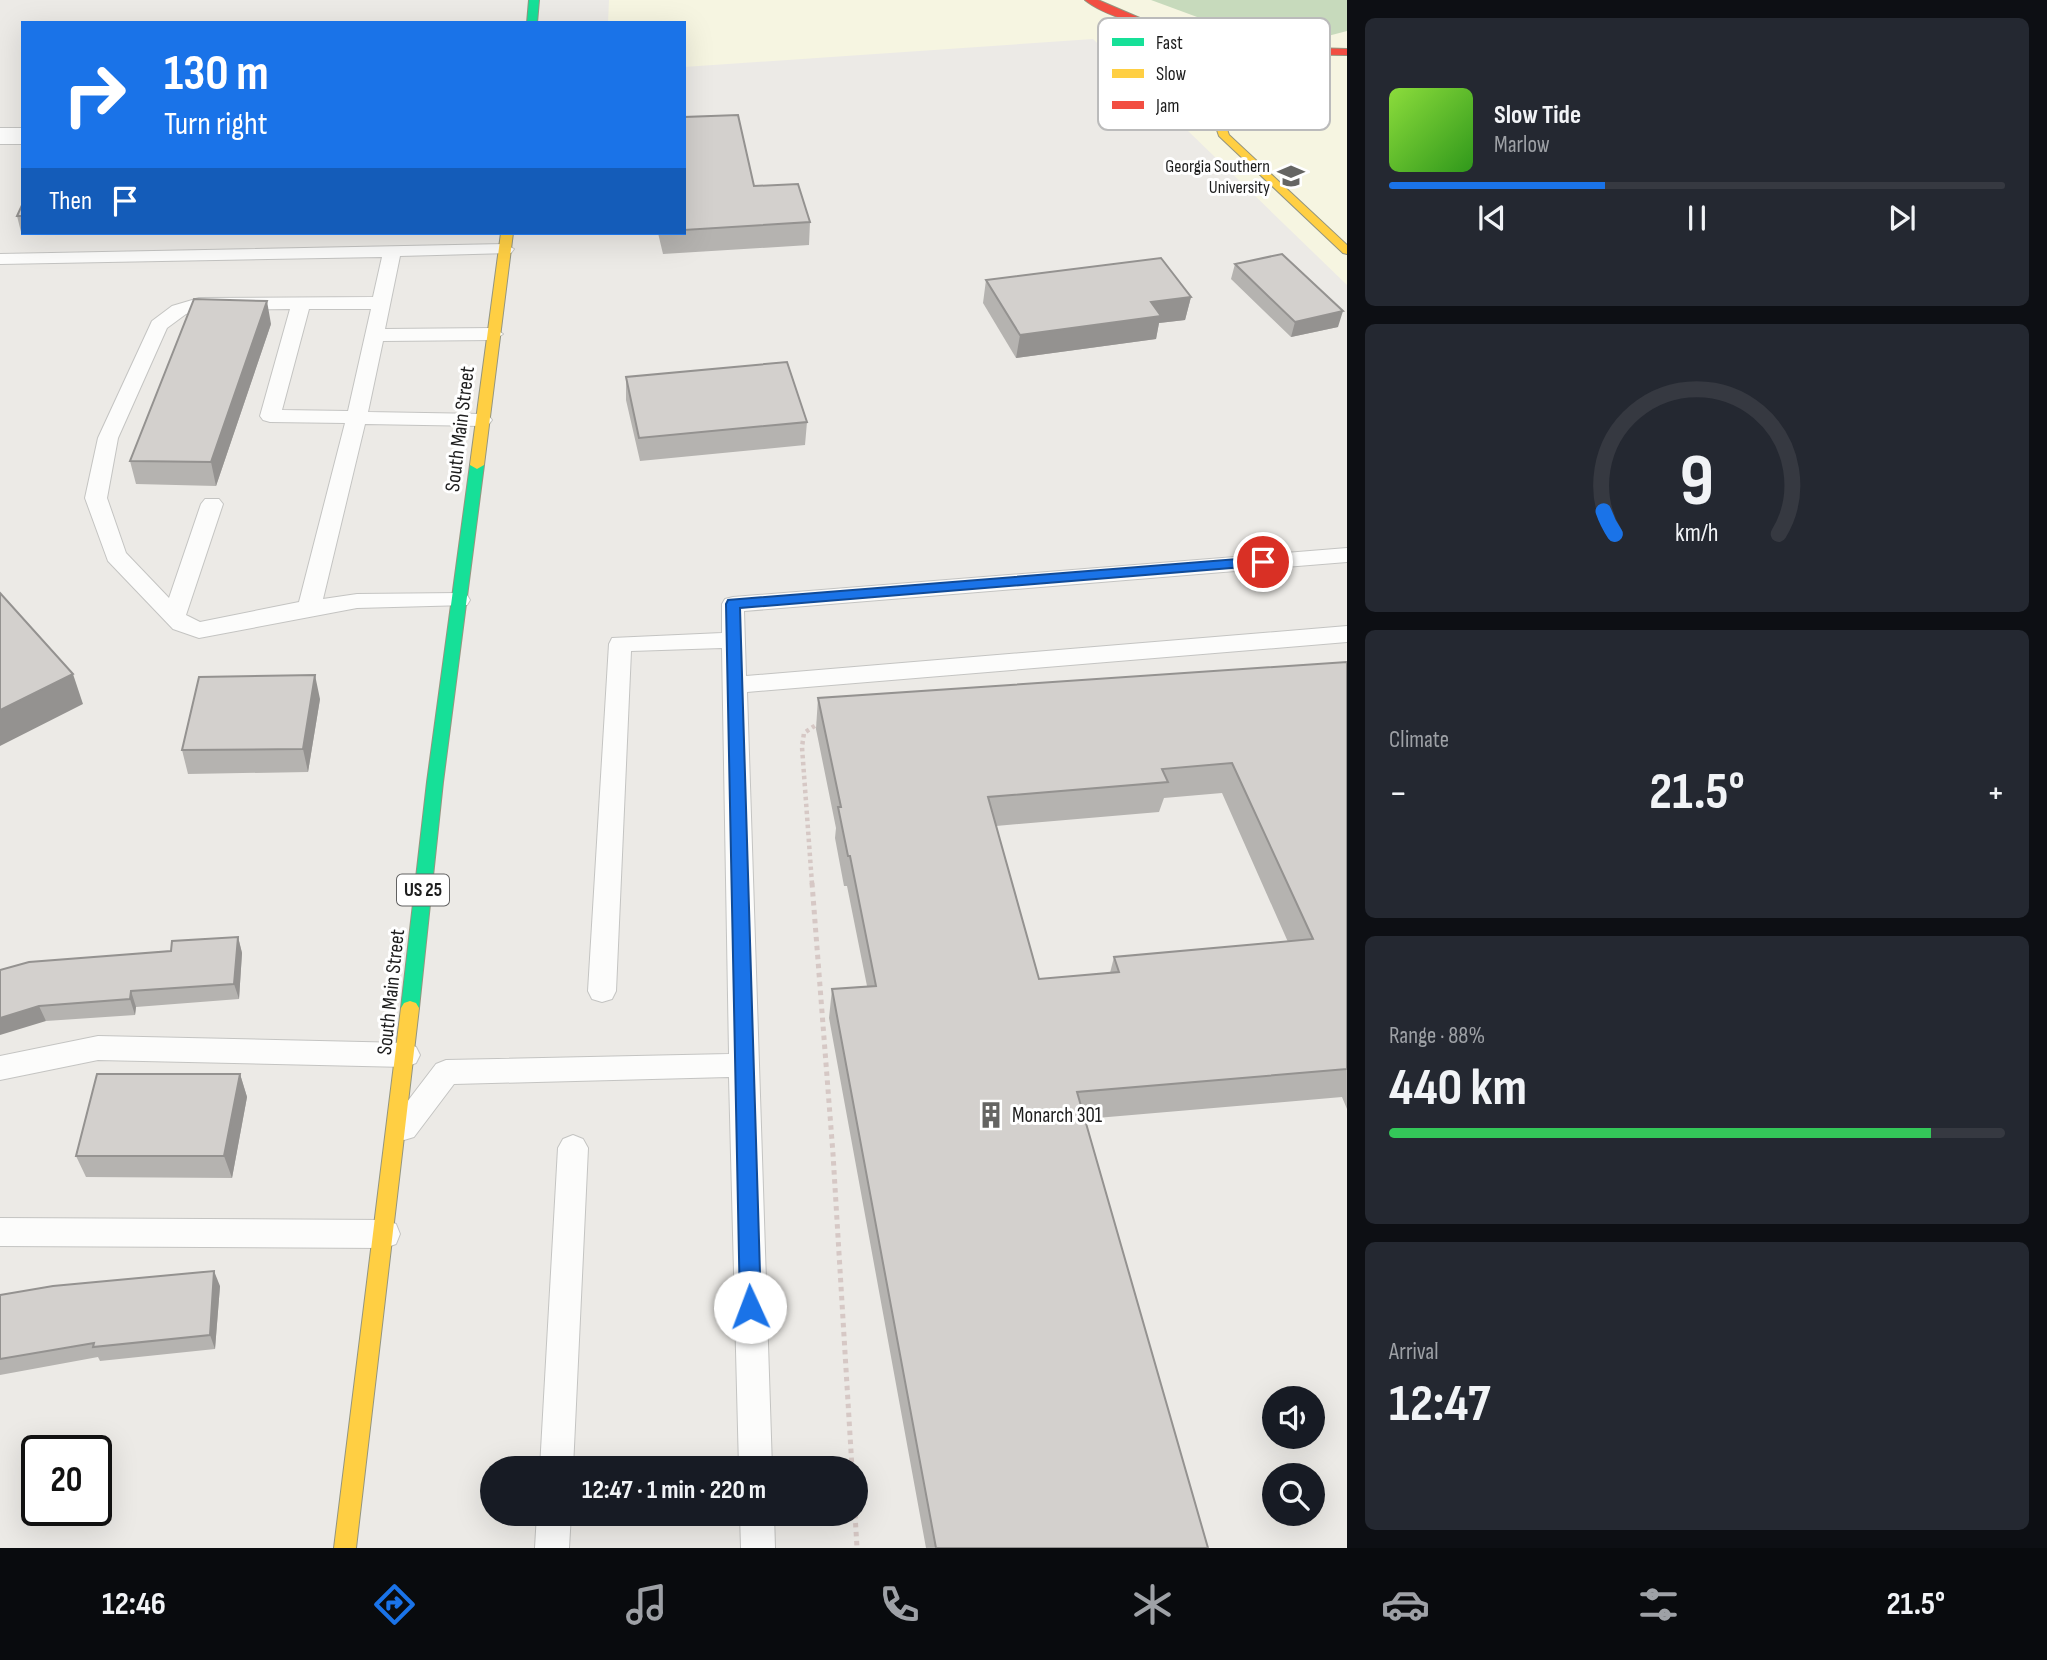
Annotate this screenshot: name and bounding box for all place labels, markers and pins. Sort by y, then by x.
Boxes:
place label: Georgia Southern University [1165,156,1270,198]
school or university icon: Georgia Southern University [1276,161,1306,191]
pin [1233,532,1293,592]
building icon: Monarch 301 [976,1100,1006,1130]
place label: Monarch 301 [1012,1103,1103,1128]

